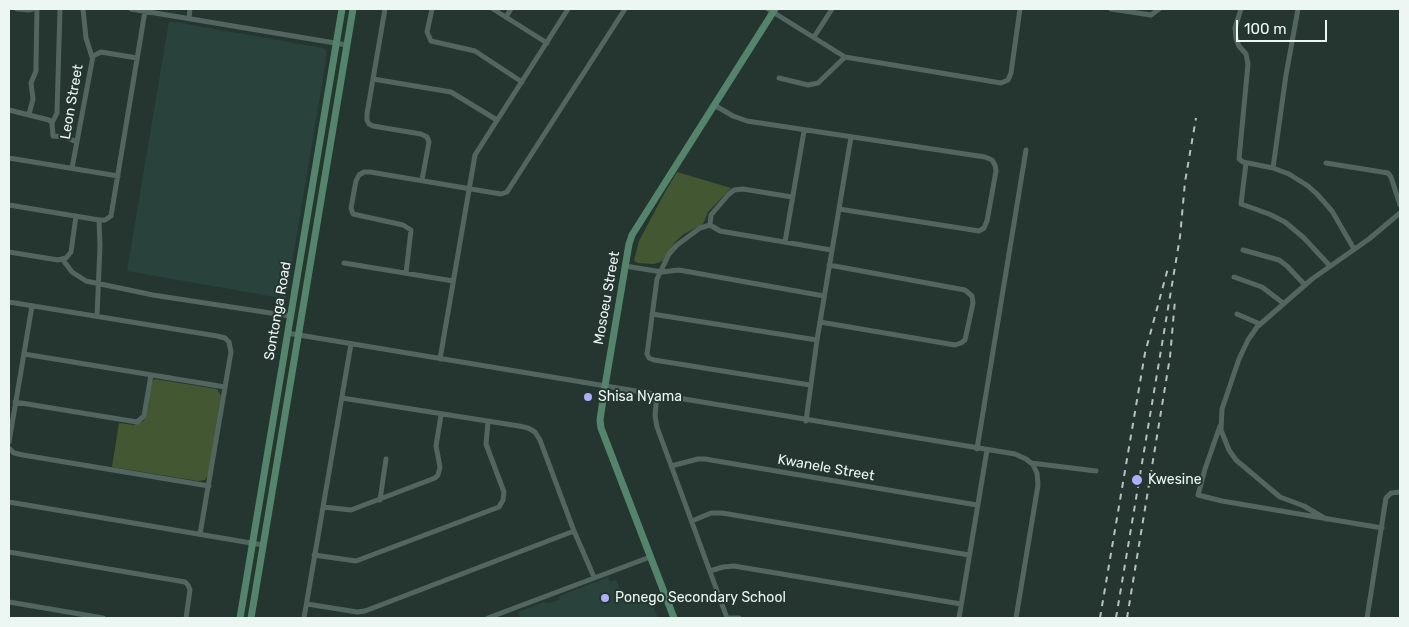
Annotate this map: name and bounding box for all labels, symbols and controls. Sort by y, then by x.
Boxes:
scale bar [1239,10,1330,42]
text: 100 m [1244,20,1286,38]
street label: Leon Street [57,63,87,141]
street label: Mosoeu Street [591,250,623,346]
street label: Sontonga Road [261,260,295,362]
place label: Shisa Nyama [598,389,682,405]
marker: Shisa Nyama [582,391,594,403]
street label: Kwanele Street [776,451,876,485]
place label: Kwesine [1148,472,1202,488]
marker: Kwesine [1130,473,1144,487]
place label: Ponego Secondary School [615,590,786,606]
marker: Ponego Secondary School [599,592,611,604]

